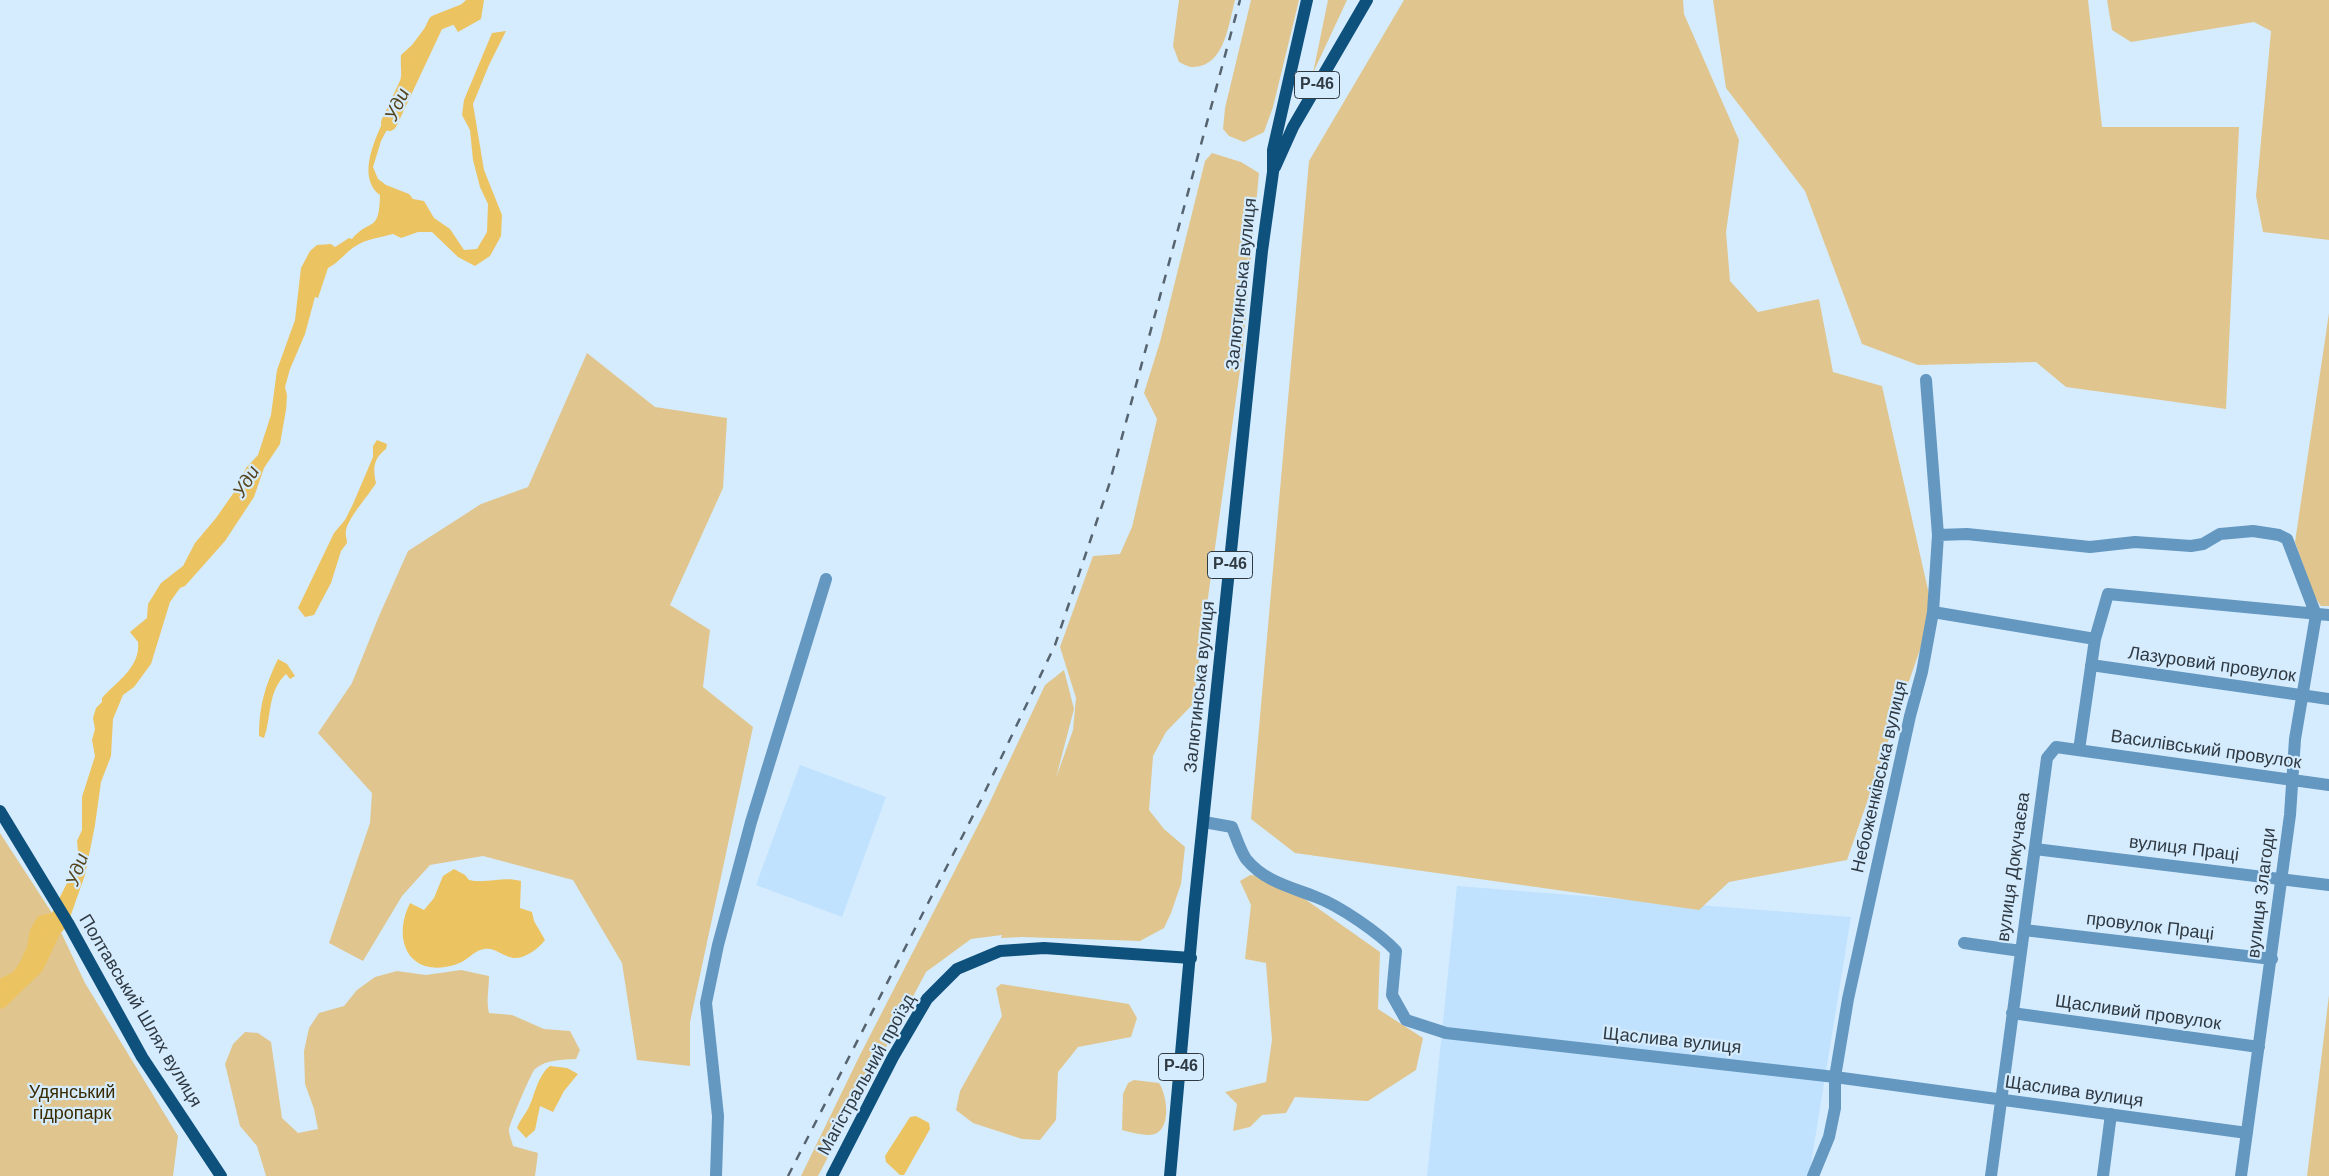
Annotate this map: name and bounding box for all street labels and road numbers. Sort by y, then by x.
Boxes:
road number: Р-46 [1294,72,1340,98]
street label: Залютинська вулиця [1222,197,1262,371]
road number: Р-46 [1208,552,1252,578]
street label: Залютинська вулиця [1180,600,1220,774]
street label: Лазуровий провулок [2127,643,2297,687]
street label: Небоженківська вулиця [1847,679,1913,875]
street label: Василівський провулок [2109,726,2303,774]
street label: вулиця Докучаєва [1993,791,2035,943]
street label: вулиця Злагоди [2243,827,2281,959]
street label: вулиця Праці [2128,832,2240,866]
street label: провулок Праці [2085,908,2215,946]
street label: Полтавський Шлях вулиця [74,911,206,1111]
street label: Магістральний проїзд [814,991,920,1159]
street label: Щасливий провулок [2054,991,2222,1035]
street label: Щаслива вулиця [1602,1023,1742,1059]
road number: Р-46 [1158,1054,1204,1080]
street label: Щаслива вулиця [2003,1072,2145,1112]

